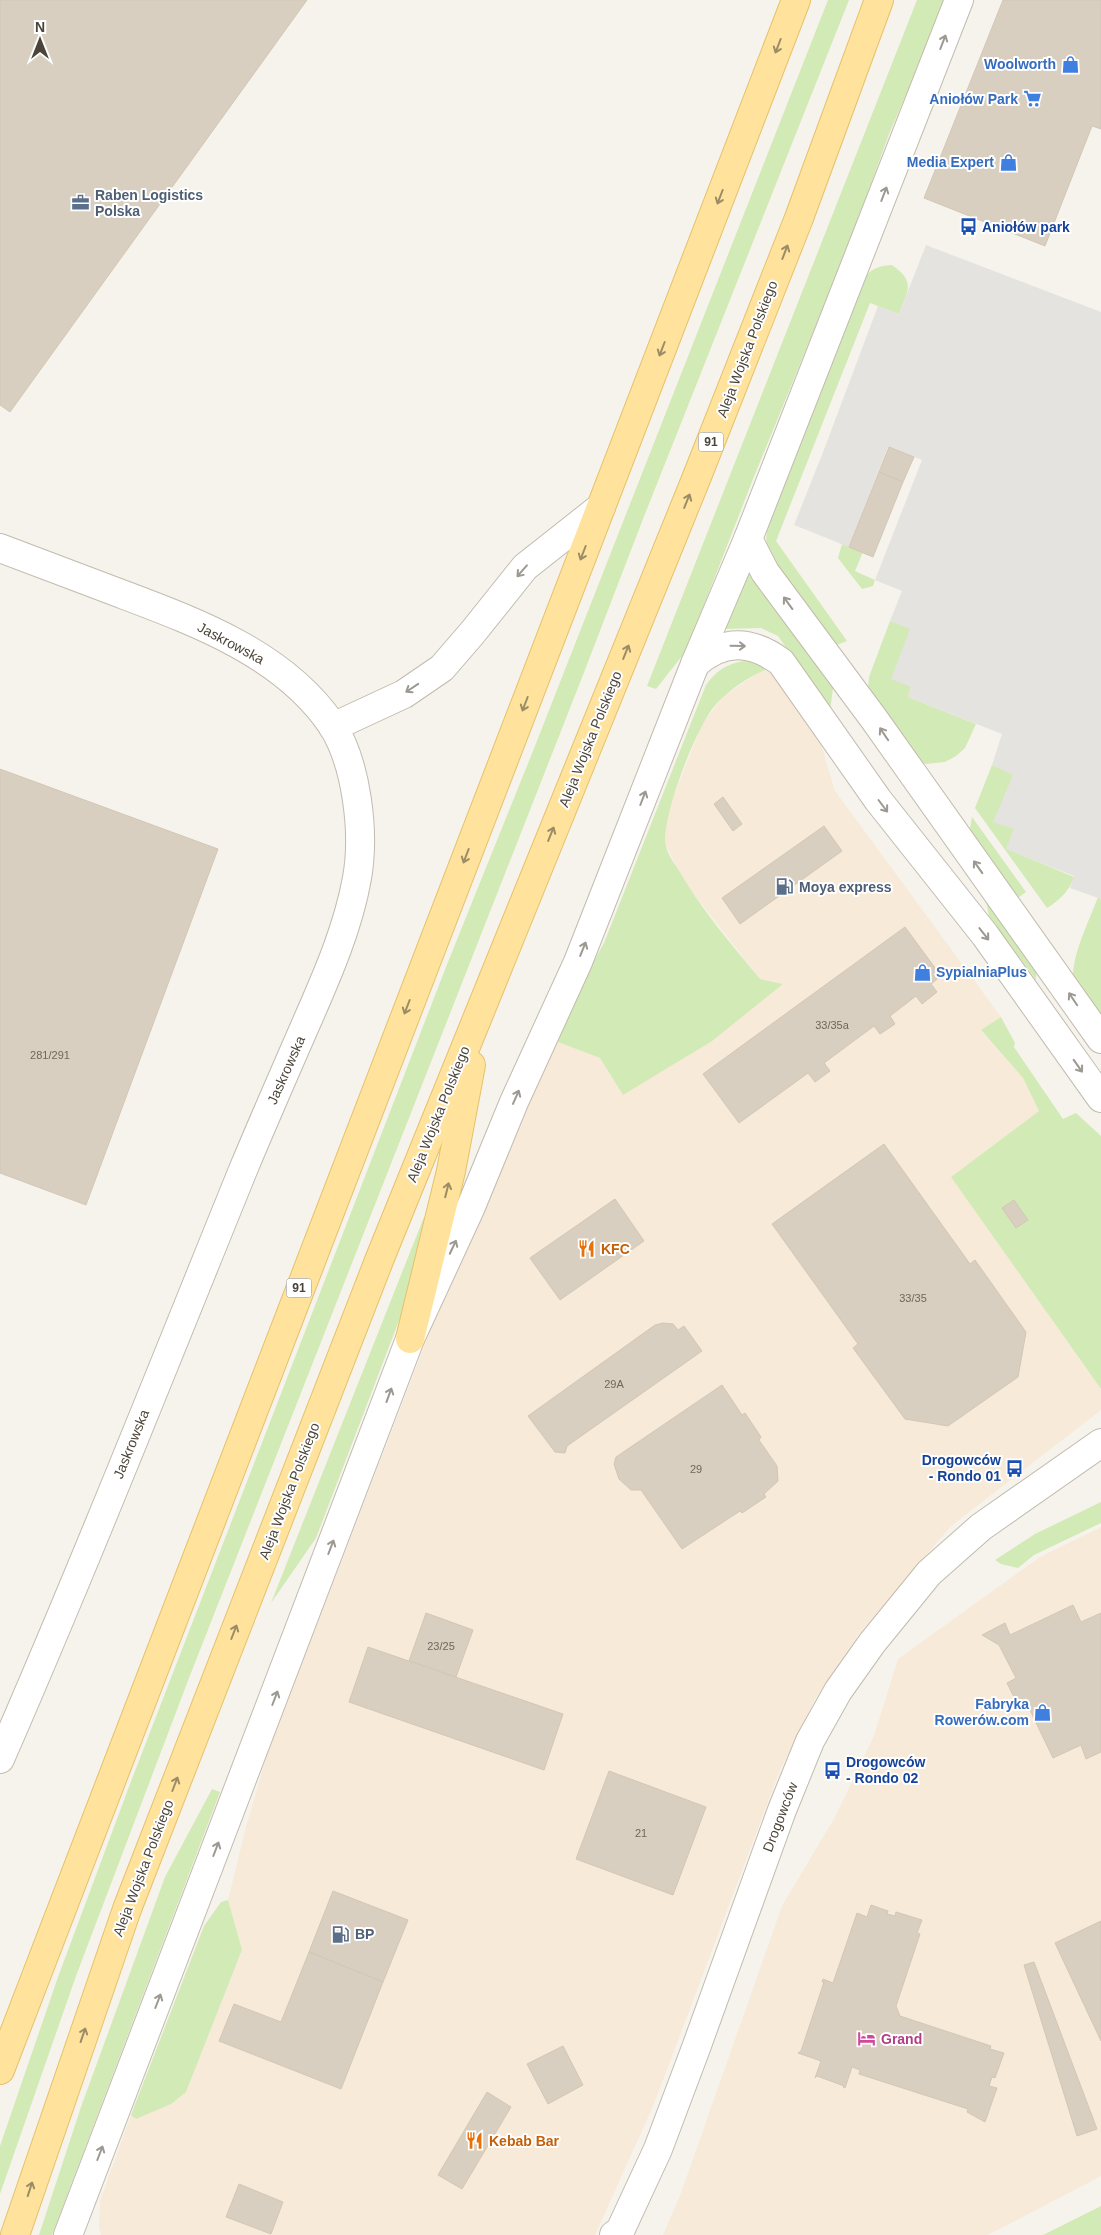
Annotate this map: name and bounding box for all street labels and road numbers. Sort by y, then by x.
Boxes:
street label: Aleja Wojska Polskiego [714,278,781,420]
road number: 91 [698,432,724,452]
street label: Jaskrowska [195,619,267,667]
street label: Aleja Wojska Polskiego [555,668,625,809]
street label: Jaskrowska [264,1033,308,1107]
street label: Aleja Wojska Polskiego [403,1043,473,1184]
road number: 91 [286,1278,312,1298]
street label: Jaskrowska [110,1407,152,1481]
street label: Aleja Wojska Polskiego [256,1420,323,1562]
street label: Drogowców [759,1779,801,1854]
street label: Aleja Wojska Polskiego [110,1797,177,1939]

